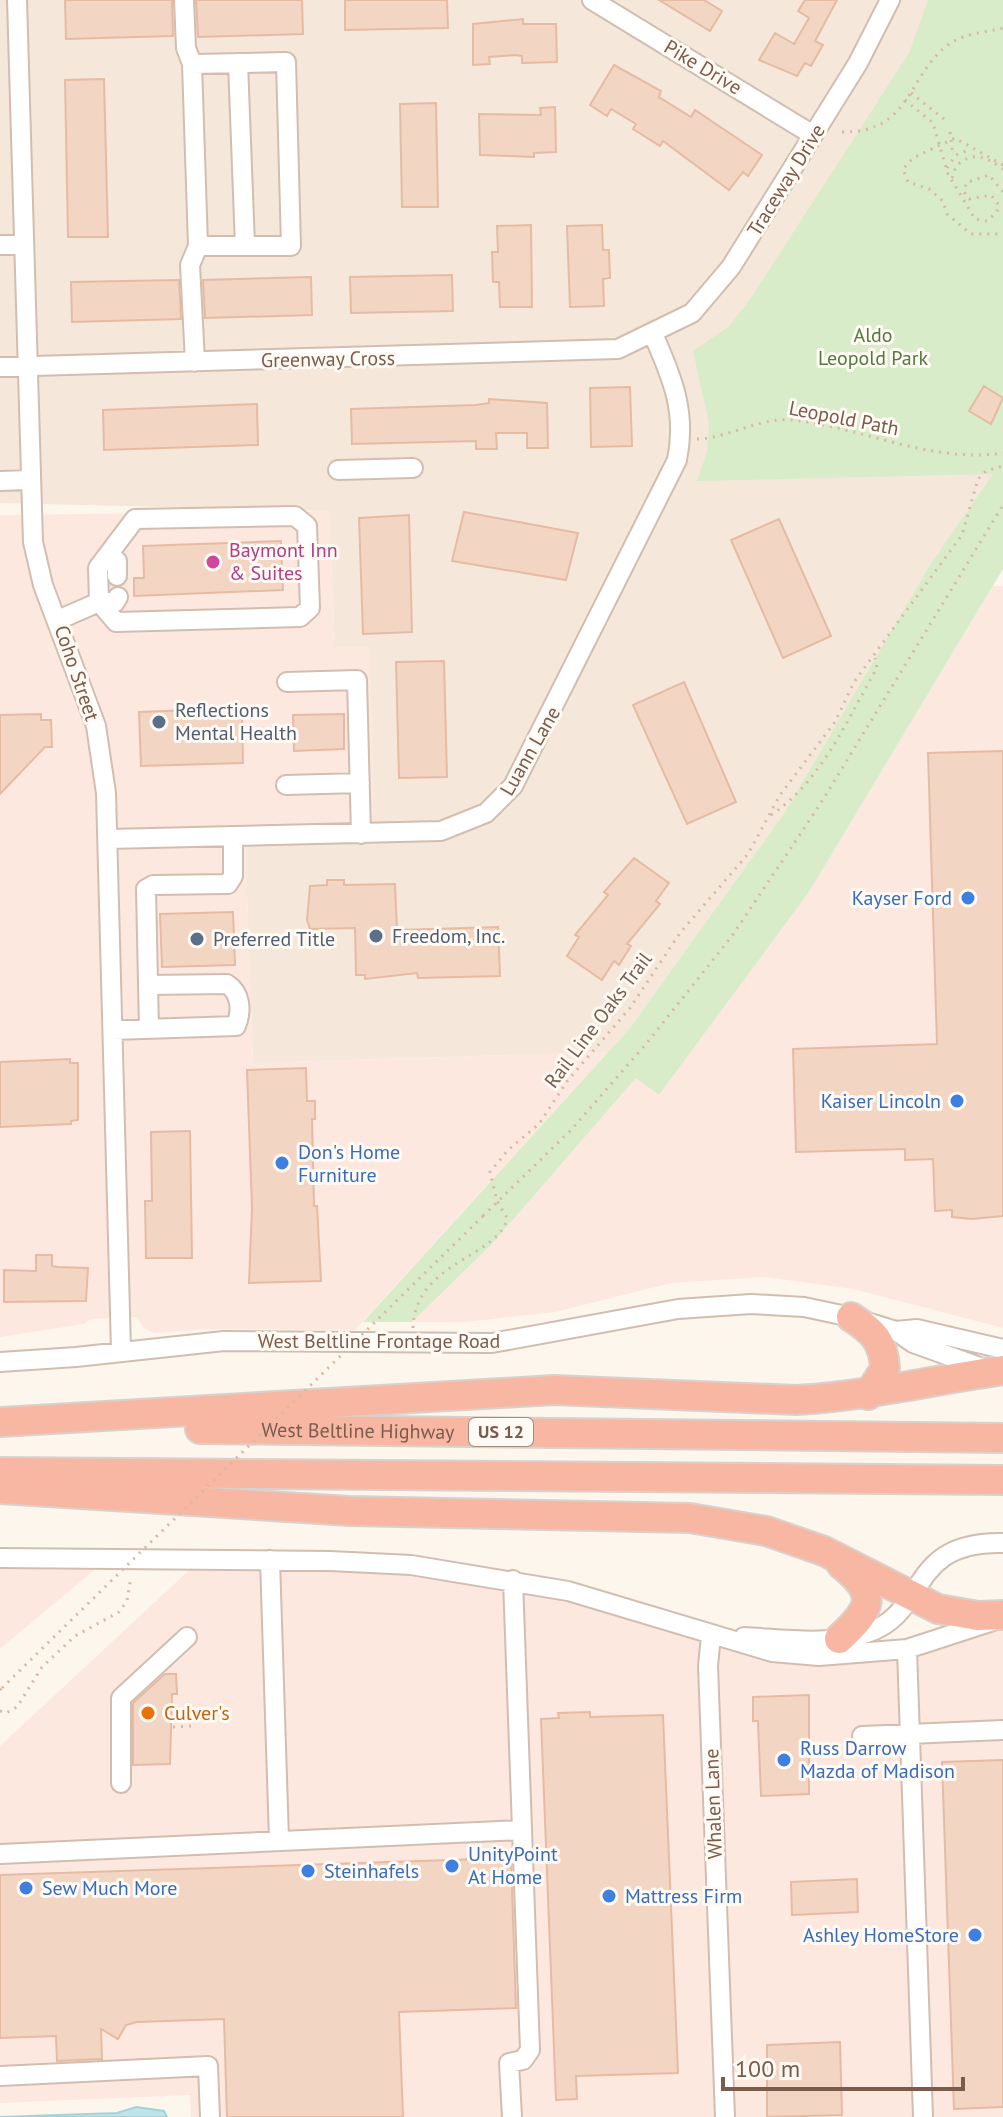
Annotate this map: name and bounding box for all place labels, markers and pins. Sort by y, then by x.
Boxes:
place label: Baymont Inn & Suites [229,537,338,586]
marker: Baymont Inn & Suites [204,553,222,571]
place label: Reflections Mental Health [175,697,297,746]
marker: Reflections Mental Health [150,713,168,731]
place label: Kayser Ford [852,885,952,911]
marker: Kayser Ford [959,889,977,907]
place label: Freedom, Inc. [392,923,505,949]
place label: Preferred Title [213,926,335,952]
marker: Freedom, Inc. [367,927,385,945]
marker: Preferred Title [188,930,206,948]
place label: Kaiser Lincoln [821,1088,941,1114]
marker: Kaiser Lincoln [948,1092,966,1110]
place label: Don's Home Furniture [298,1139,400,1188]
marker: Don's Home Furniture [273,1154,291,1172]
place label: Culver's [164,1700,230,1726]
marker: Culver's [139,1704,157,1722]
place label: Russ Darrow Mazda of Madison [800,1735,955,1784]
marker: Russ Darrow Mazda of Madison [775,1751,793,1769]
place label: UnityPoint At Home [468,1841,558,1890]
marker: UnityPoint At Home [443,1857,461,1875]
place label: Steinhafels [324,1858,419,1884]
marker: Steinhafels [299,1862,317,1880]
place label: Sew Much More [42,1875,178,1901]
marker: Sew Much More [17,1879,35,1897]
place label: Mattress Firm [625,1883,742,1909]
marker: Mattress Firm [600,1887,618,1905]
place label: Ashley HomeStore [803,1922,959,1948]
marker: Ashley HomeStore [966,1926,984,1944]

